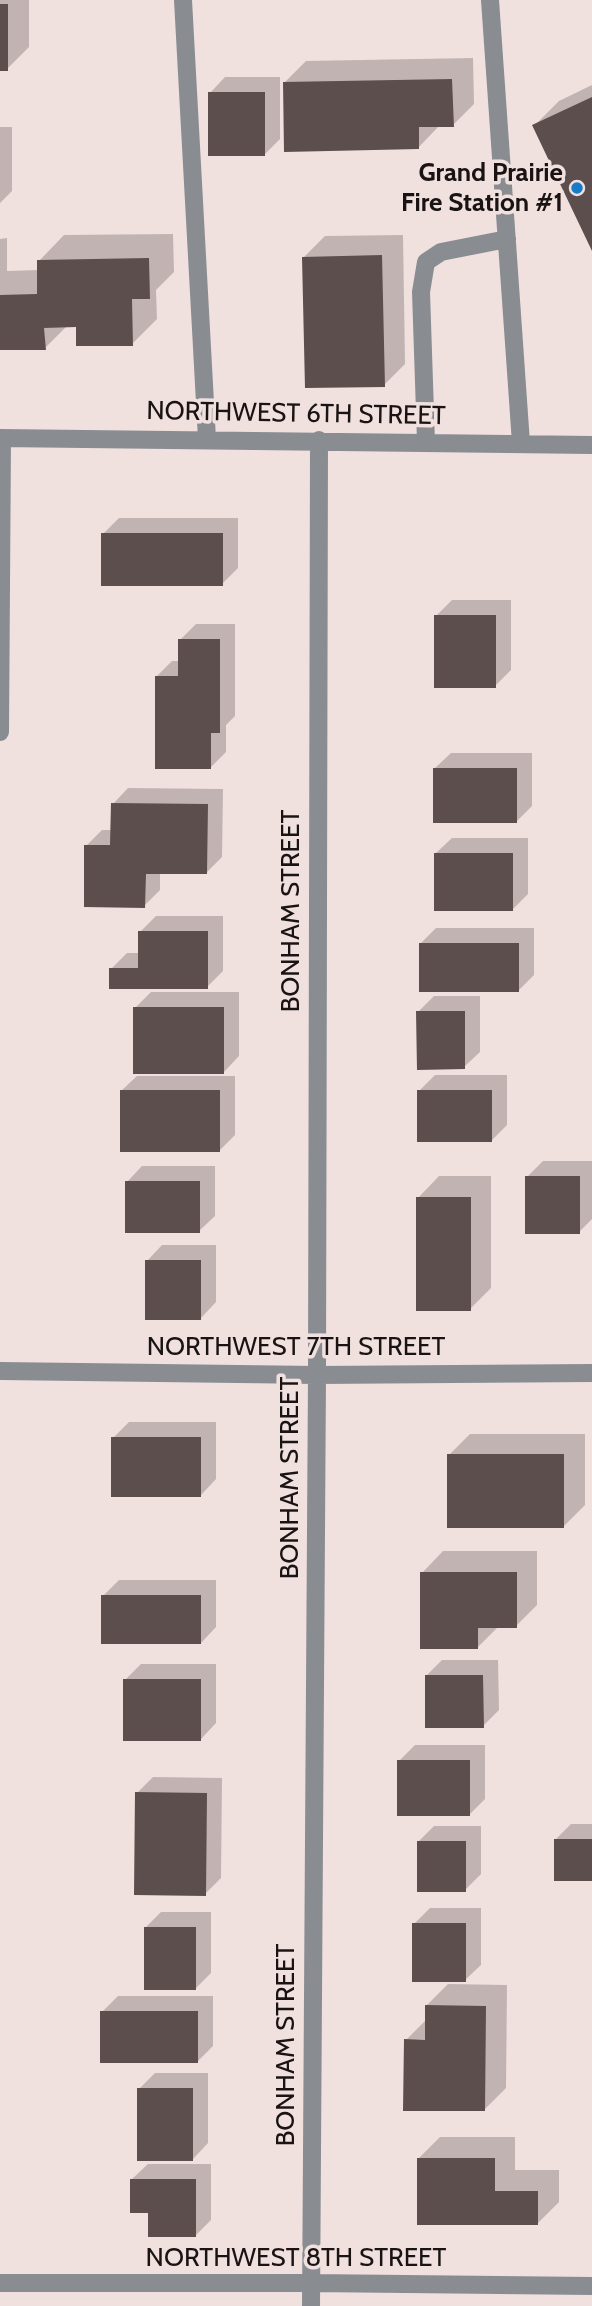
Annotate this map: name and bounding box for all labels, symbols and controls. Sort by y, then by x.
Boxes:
place label: Grand Prairie Fire Station #1 [401,157,563,218]
marker: Grand Prairie Fire Station #1 [569,180,585,196]
street label: NORTHWEST 6TH STREET [146,396,446,432]
street label: BONHAM STREET [275,810,307,1012]
street label: NORTHWEST 7TH STREET [147,1331,445,1363]
street label: BONHAM STREET [274,1377,306,1579]
street label: BONHAM STREET [270,1944,302,2146]
street label: NORTHWEST 8TH STREET [146,2242,446,2274]

